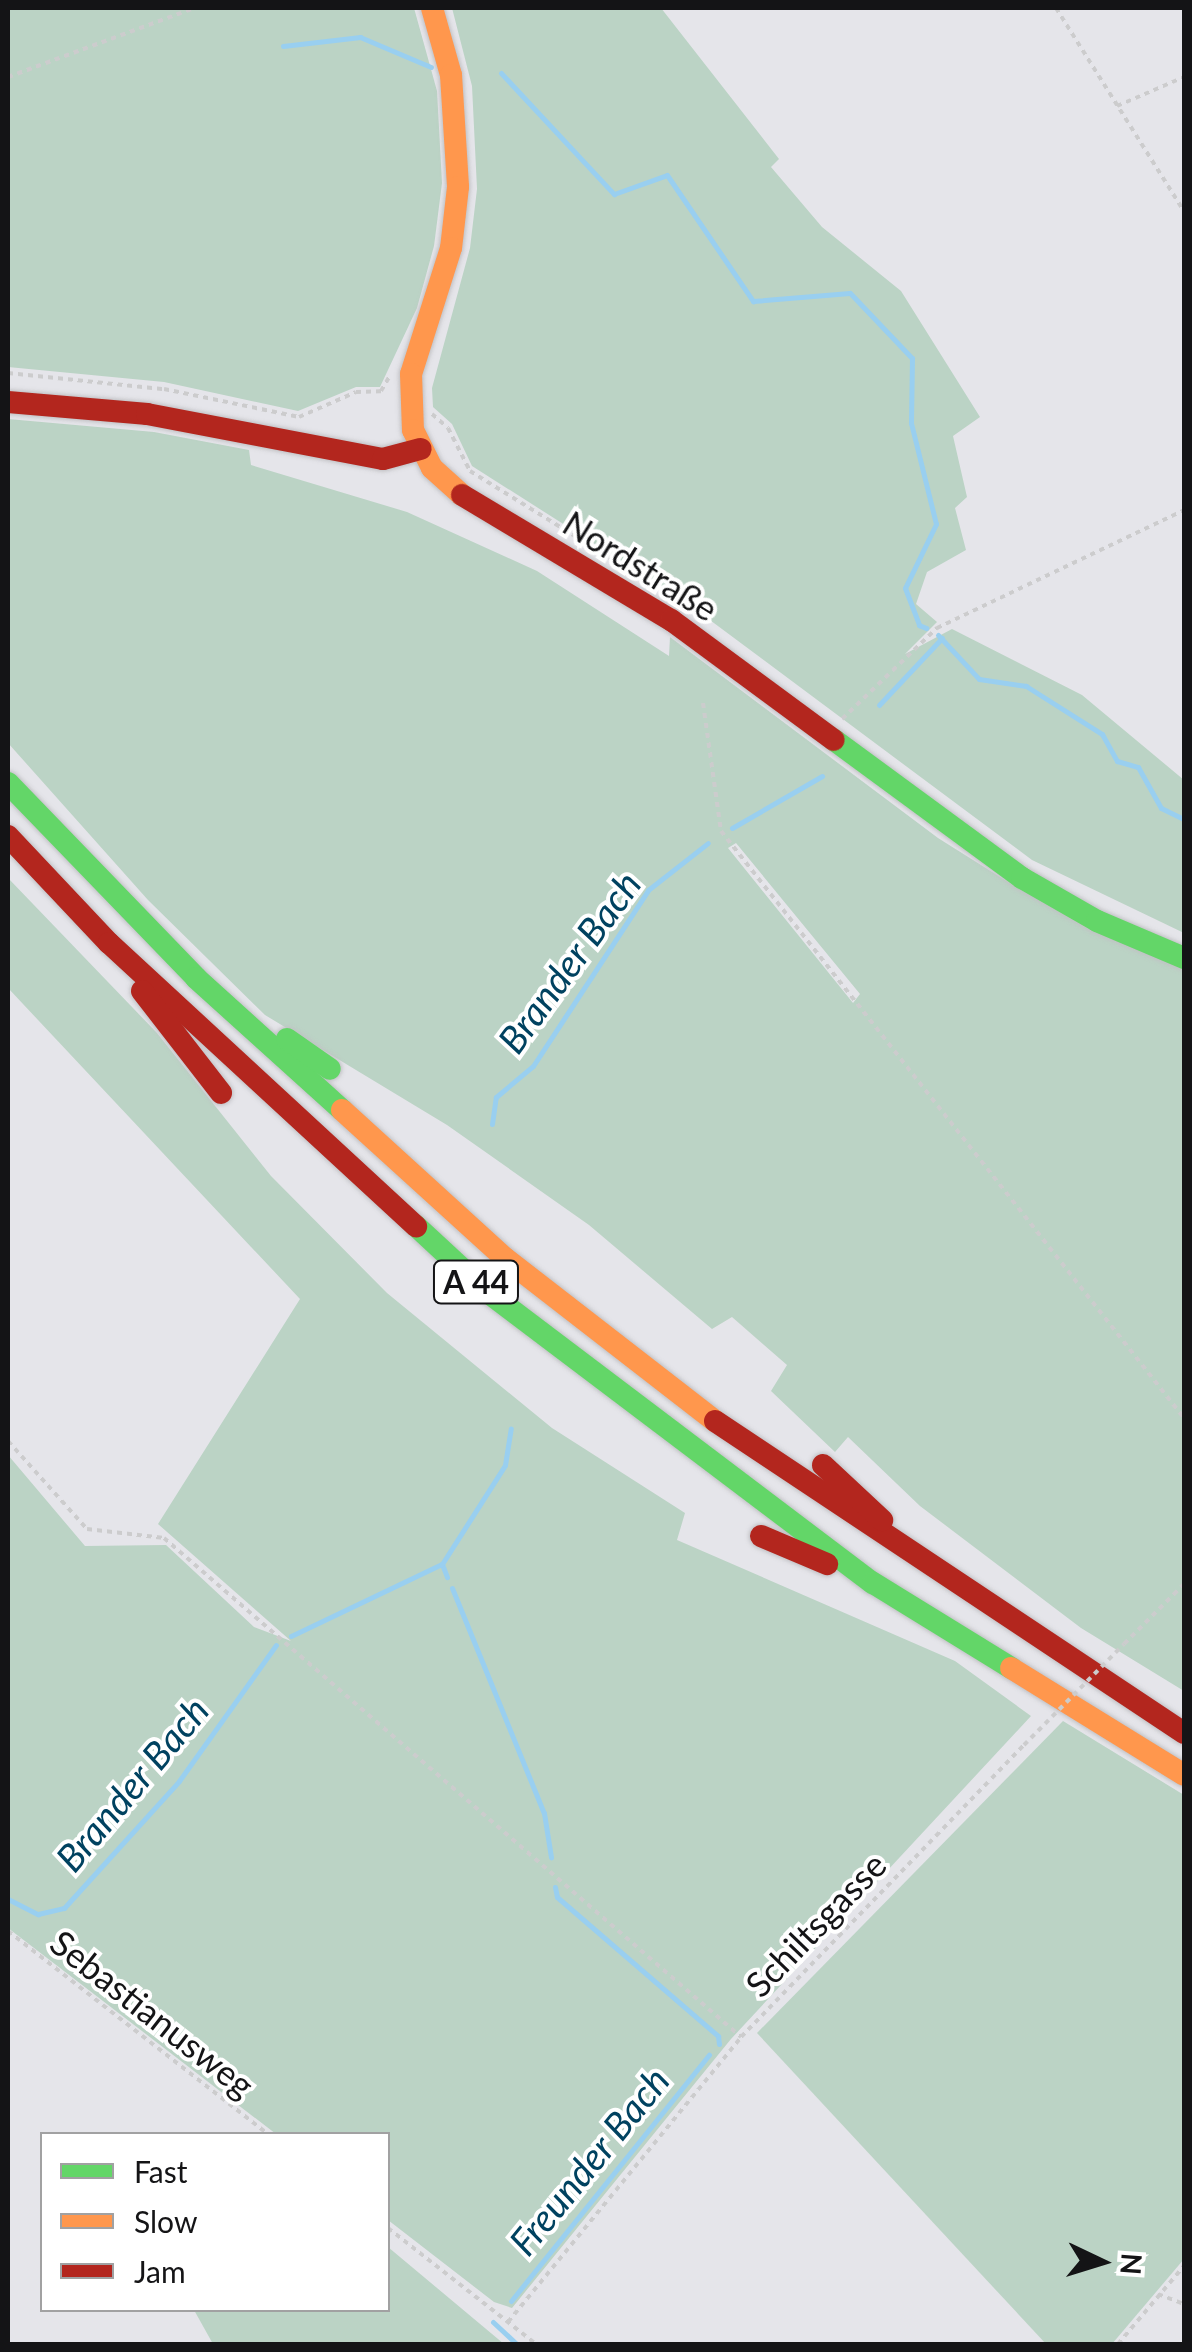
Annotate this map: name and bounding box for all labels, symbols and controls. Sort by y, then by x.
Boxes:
street label: Nordstraße [556,501,726,629]
water label: Brander Bach [488,862,650,1062]
road number: A 44 [431,1255,521,1309]
water label: Brander Bach [46,1688,218,1880]
street label: Schiltsgasse [736,1843,894,2005]
street label: Sebastianusweg [43,1921,263,2105]
water label: Freunder Bach [499,2058,679,2264]
legend [40,2132,390,2312]
text: Fast [134,2153,188,2189]
text: Slow [134,2203,197,2239]
north arrow [1052,2212,1152,2312]
text: N [1114,2252,1150,2276]
text: Jam [134,2253,186,2289]

